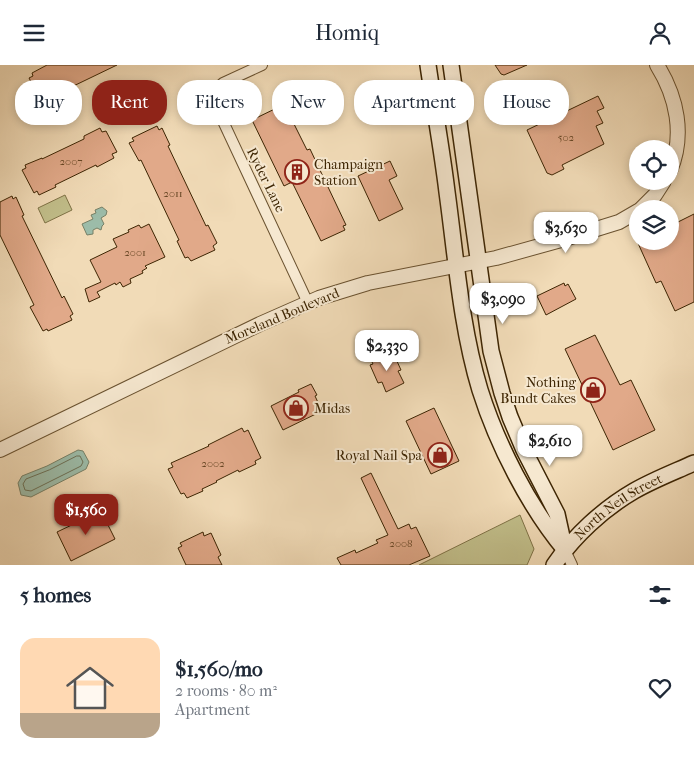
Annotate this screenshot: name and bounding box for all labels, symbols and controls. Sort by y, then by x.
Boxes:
icon: menu [20,19,48,47]
icon: person [646,19,674,47]
text: Homiq [315,20,379,46]
chip: Buy [15,80,82,125]
chip: Rent [92,80,167,125]
chip: Filters [177,80,262,125]
chip: New [272,80,344,125]
chip: Apartment [354,80,474,125]
chip: House [484,80,569,125]
house number: 502 [558,131,575,144]
map controls [629,140,679,250]
button: locate [629,140,679,190]
street label: Ryder Lane [243,145,289,215]
house number: 2007 [59,155,83,168]
place label: Champaign Station [314,156,383,189]
building icon: Champaign Station [284,159,310,185]
house number: 2011 [163,187,183,200]
button: layers [629,200,679,250]
pin: $3,630 [525,211,607,254]
text: $3,630 [545,218,587,237]
house number: 2001 [124,246,146,259]
pin: $3,090 [462,283,544,325]
street label: Moreland Boulevard [222,284,342,348]
text: $3,090 [481,289,525,308]
pin: $2,330 [346,329,428,372]
text: $2,330 [366,336,408,355]
place label: Nothing Bundt Cakes [500,374,577,407]
shop icon: Nothing Bundt Cakes [580,377,606,403]
shop icon: Midas [283,395,309,421]
place label: Midas [314,400,350,417]
pin: $2,610 [509,425,591,467]
text: $2,610 [528,431,572,450]
shop icon: Royal Nail Spa [427,442,453,468]
place label: Royal Nail Spa [336,447,423,464]
house number: 2002 [201,457,225,470]
street label: North Neil Street [570,470,665,543]
pin: $1,560 [45,493,127,536]
text: $1,560 [65,500,107,519]
house number: 2008 [389,537,413,550]
icon: filters [646,581,674,609]
text: 5 homes [20,583,91,607]
text: $1,560/mo [175,657,263,681]
icon: home [60,658,120,718]
icon: heart [646,674,674,702]
text: 2 rooms · 80 m² [175,681,277,700]
text: Apartment [175,700,250,719]

